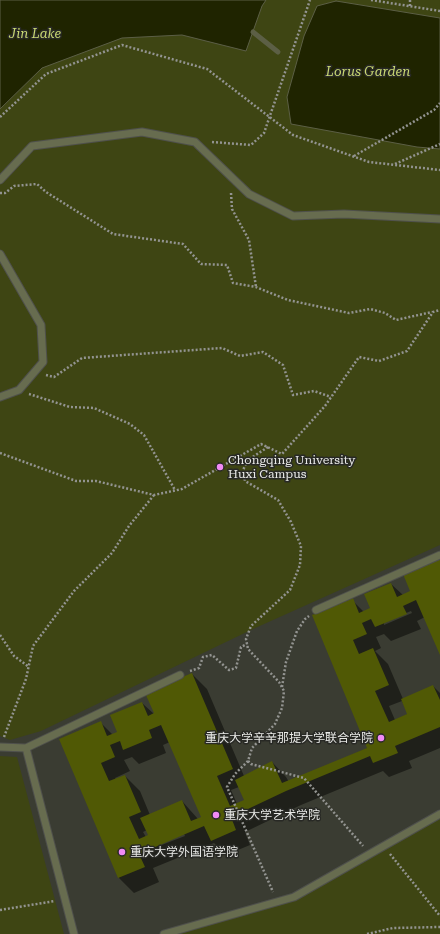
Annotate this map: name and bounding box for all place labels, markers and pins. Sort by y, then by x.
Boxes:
place label: Chongqing University Huxi Campus [228,453,355,481]
marker: Chongqing University Huxi Campus [215,462,225,472]
place label: 重庆大学辛辛那提大学联合学院 [205,731,373,745]
marker: 重庆大学辛辛那提大学联合学院 [376,733,386,743]
place label: 重庆大学艺术学院 [224,808,320,822]
marker: 重庆大学艺术学院 [211,810,221,820]
place label: 重庆大学外国语学院 [130,845,238,859]
marker: 重庆大学外国语学院 [117,847,127,857]

